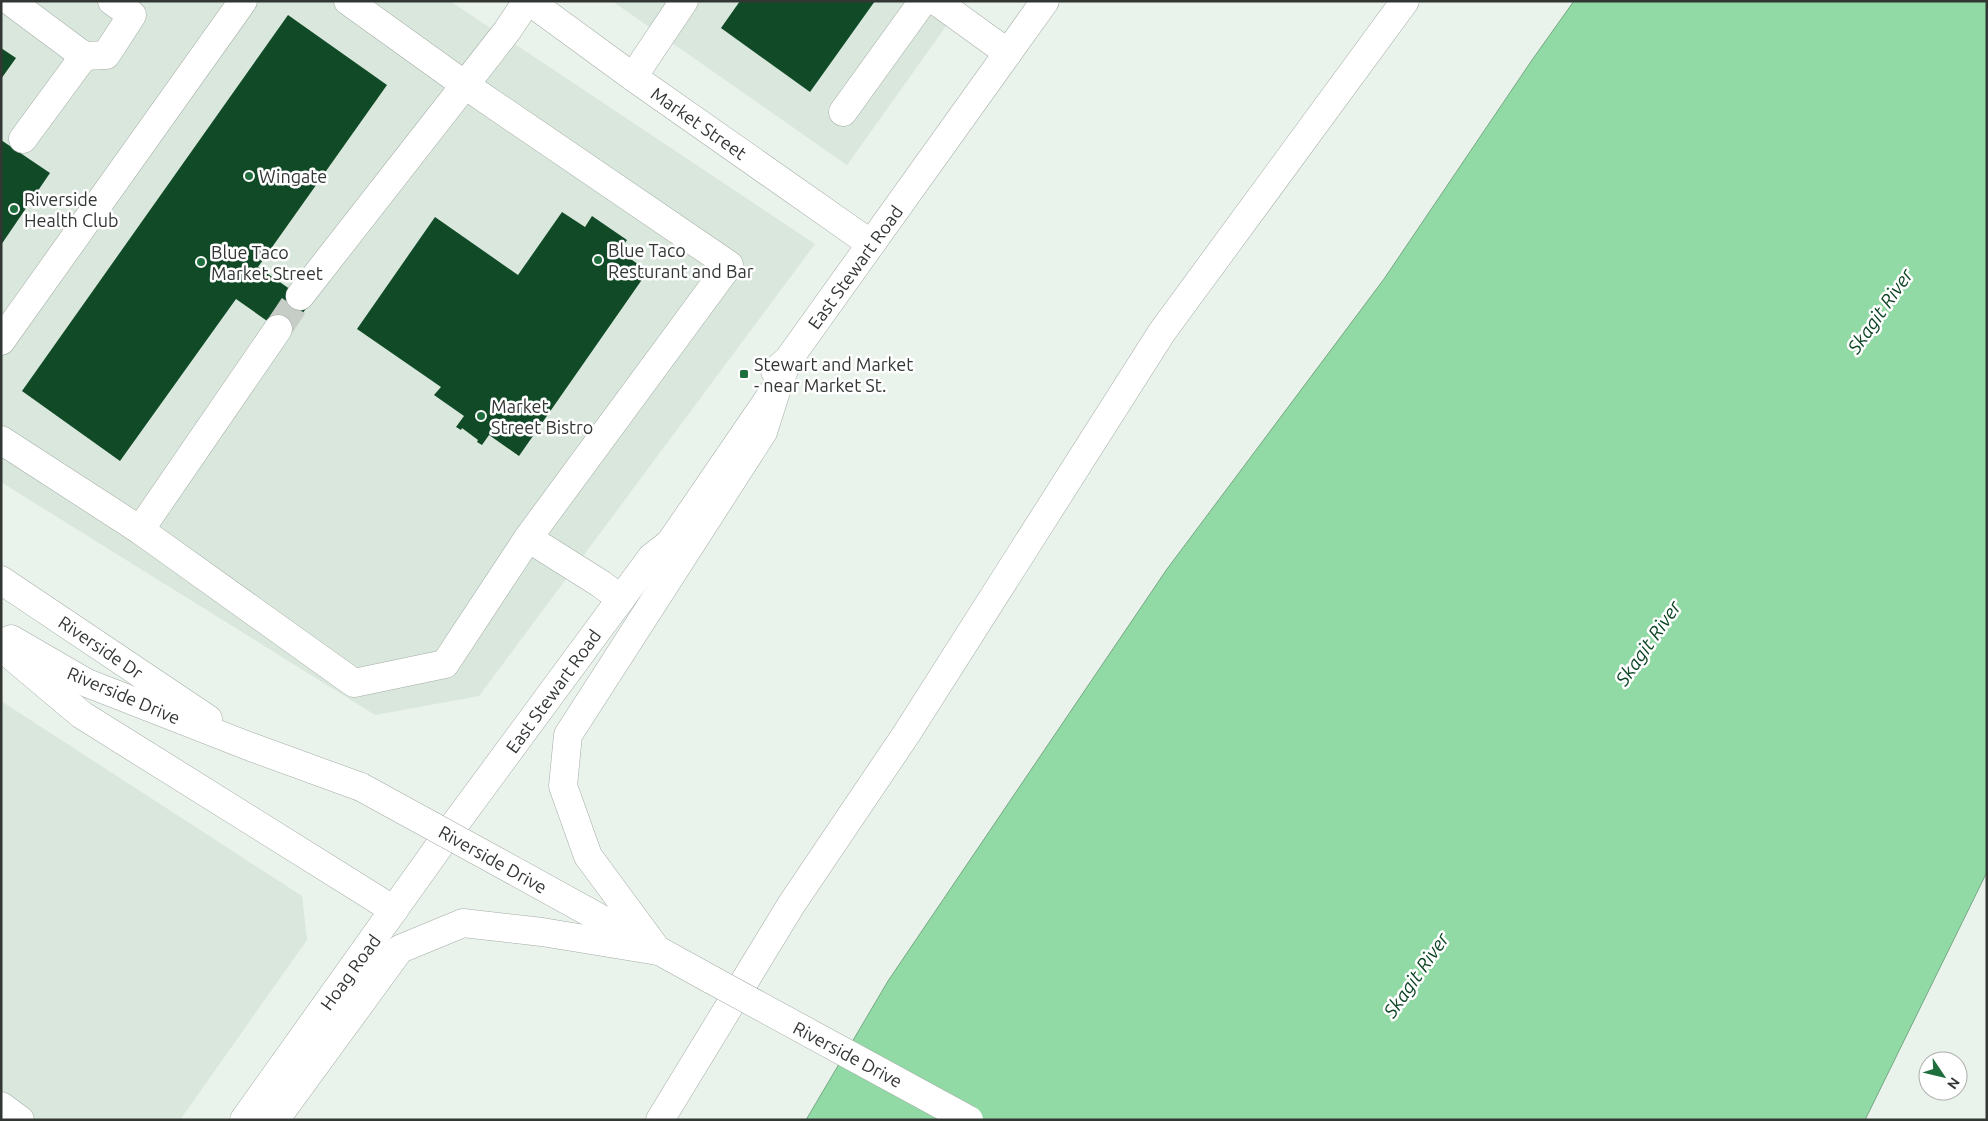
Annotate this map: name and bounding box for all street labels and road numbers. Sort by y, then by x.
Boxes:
street label: Market Street [647,83,751,163]
street label: East Stewart Road [804,201,906,333]
street label: Riverside Dr [55,611,147,683]
street label: East Stewart Road [502,625,604,757]
street label: Riverside Drive [65,662,183,728]
street label: Riverside Drive [435,821,551,897]
street label: Hoag Road [316,930,384,1014]
street label: Riverside Drive [790,1017,906,1091]

